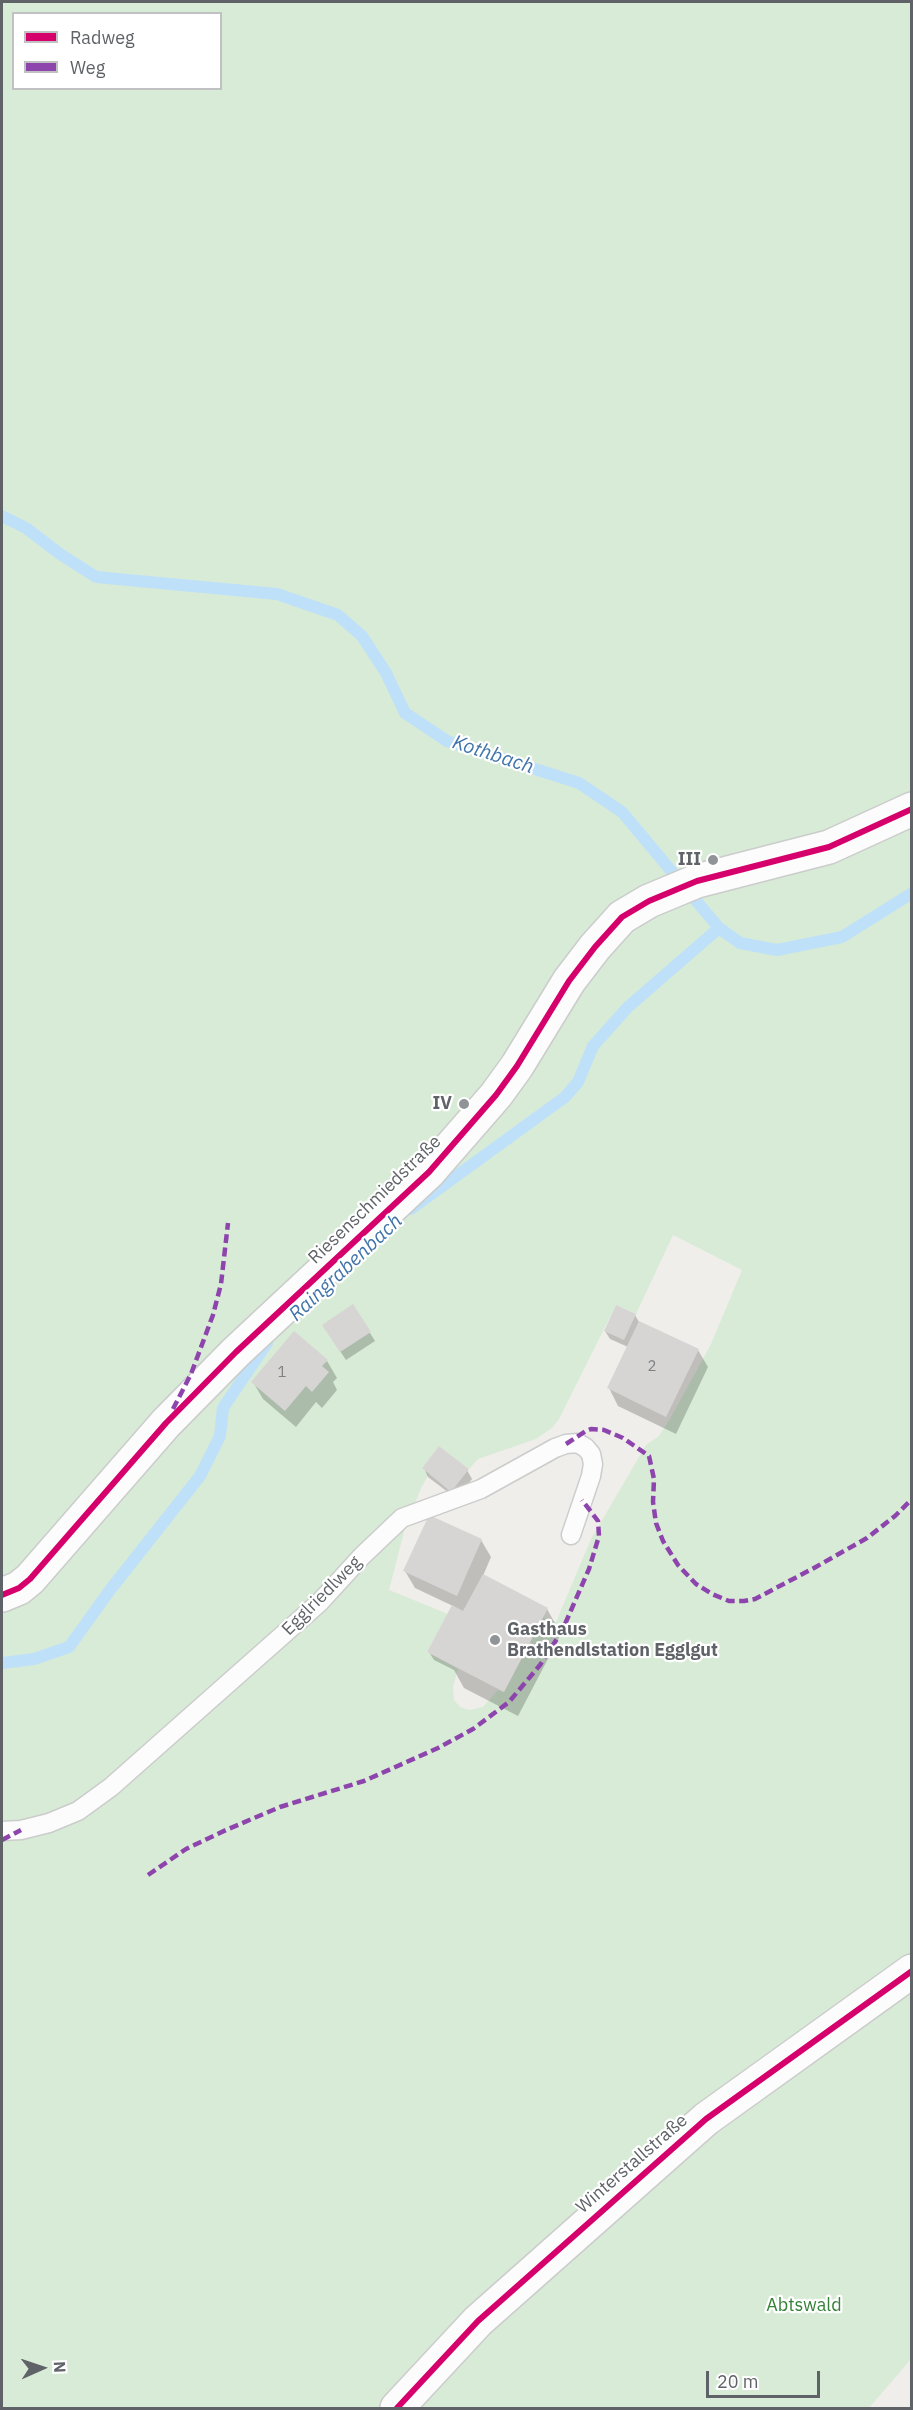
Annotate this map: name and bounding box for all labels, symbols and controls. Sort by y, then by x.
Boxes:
legend [12,12,222,90]
text: Radweg [70,26,135,49]
text: Weg [70,56,105,79]
water label: Kothbach [449,731,537,779]
place label: III [678,849,701,871]
marker: III [706,853,720,867]
place label: IV [433,1093,452,1115]
marker: IV [457,1097,471,1111]
street label: Riesenschmiedstraße [304,1131,446,1269]
water label: Raingrabenbach [284,1209,408,1327]
house number: 2 [648,1358,656,1376]
house number: 1 [278,1364,286,1382]
street label: Egglriedlweg [278,1552,366,1640]
place label: Gasthaus Brathendlstation Egglgut [507,1619,718,1662]
marker: Gasthaus Brathendlstation Egglgut [488,1633,502,1647]
street label: Winterstallstraße [572,2110,692,2218]
park label: Abtswald [766,2295,842,2317]
north arrow [12,2338,72,2398]
scale bar [709,2359,823,2397]
text: N [50,2361,70,2373]
text: 20 m [717,2370,759,2393]

